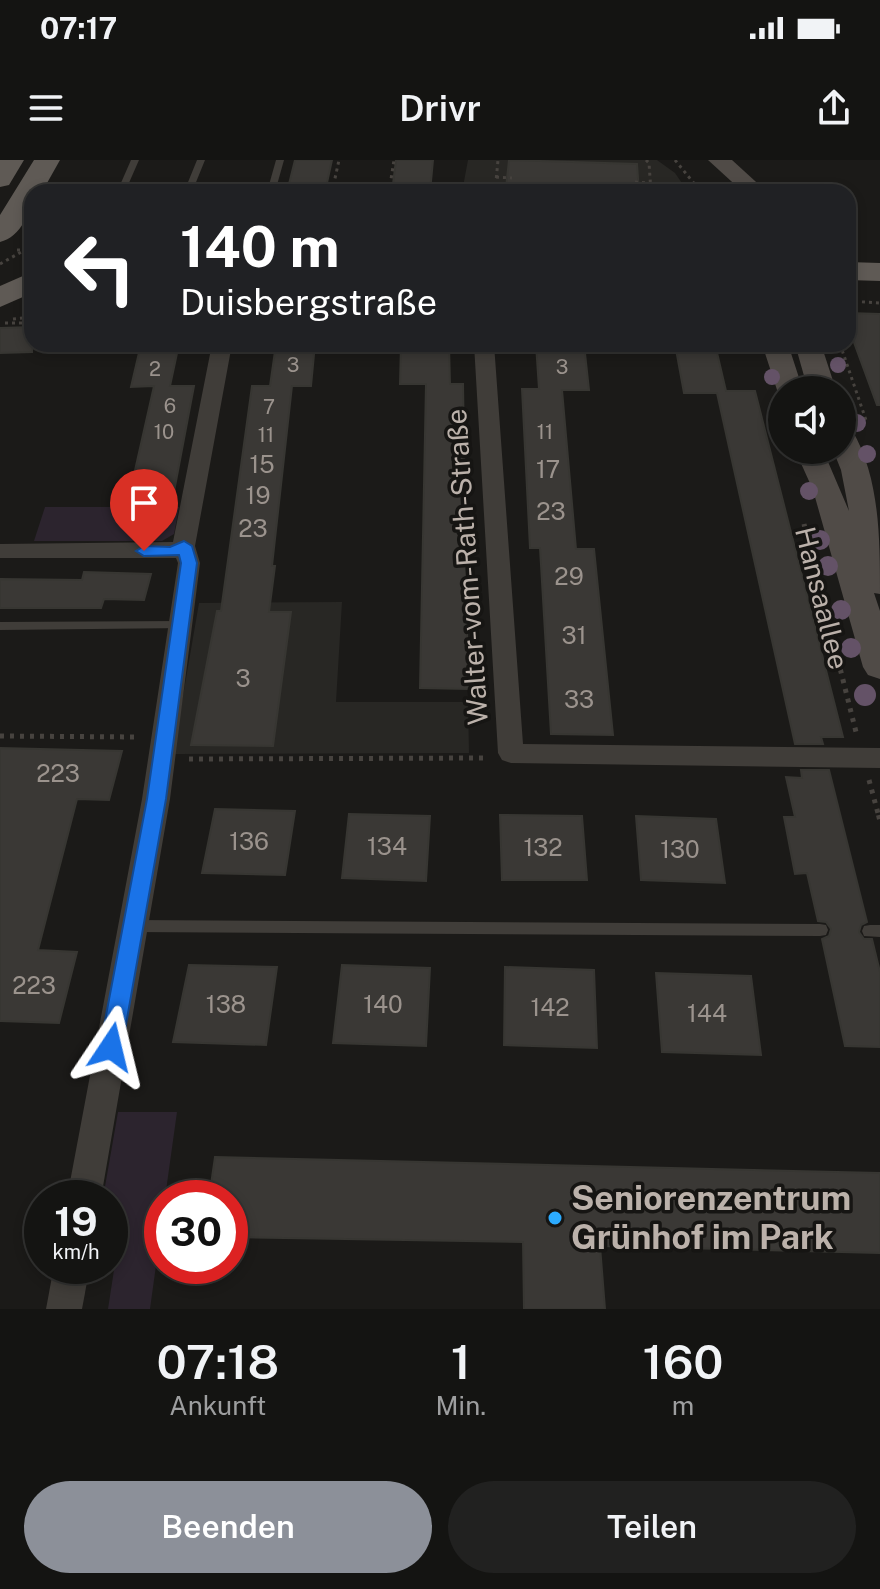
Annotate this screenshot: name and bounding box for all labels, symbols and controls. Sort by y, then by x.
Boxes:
text: 07:17 [40,10,117,46]
icon: menu [24,86,68,130]
icon: share [812,86,856,130]
text: Drivr [399,87,481,129]
text: 140 m [180,214,340,280]
icon: left [48,216,152,320]
text: Duisbergstraße [180,281,437,323]
house number: 3 [287,353,299,377]
house number: 3 [556,355,568,379]
house number: 2 [149,357,161,381]
map controls [768,376,856,464]
button: sound [768,376,856,464]
house number: 6 [164,394,176,418]
house number: 7 [263,395,275,419]
street label: Walter-vom-Rath-Straße [439,408,494,726]
house number: 10 [154,420,174,444]
house number: 11 [537,420,553,444]
house number: 11 [258,423,274,447]
house number: 15 [249,450,275,478]
house number: 17 [536,455,560,483]
pin [110,469,178,551]
icon: arrive [122,481,166,525]
house number: 19 [246,481,270,509]
house number: 23 [536,497,566,525]
house number: 23 [238,514,268,542]
street label: Hansaallee [789,523,856,672]
house number: 29 [554,562,584,590]
house number: 31 [562,621,586,649]
house number: 3 [235,664,251,692]
house number: 33 [564,685,594,713]
house number: 223 [36,759,80,787]
house number: 136 [229,827,269,855]
house number: 134 [367,832,407,860]
house number: 132 [523,833,563,861]
house number: 130 [660,835,700,863]
house number: 223 [12,971,56,999]
house number: 138 [206,990,246,1018]
house number: 140 [363,990,403,1018]
house number: 142 [530,993,570,1021]
house number: 144 [687,999,727,1027]
position arrow [69,1005,153,1089]
place label: Seniorenzentrum Grünhof im Park [571,1178,851,1257]
speed limit sign: 30 [144,1180,248,1284]
text: 19 [54,1198,98,1245]
marker: Seniorenzentrum Grünhof im Park [546,1209,564,1227]
text: km/h [52,1240,100,1264]
text: 07:18 [156,1333,279,1390]
text: 1 [451,1333,471,1390]
text: 160 [643,1333,724,1390]
text: Ankunft [169,1390,266,1421]
text: Min. [436,1390,486,1421]
text: m [672,1390,694,1421]
button: Beenden [24,1481,432,1573]
button: Teilen [448,1481,856,1573]

